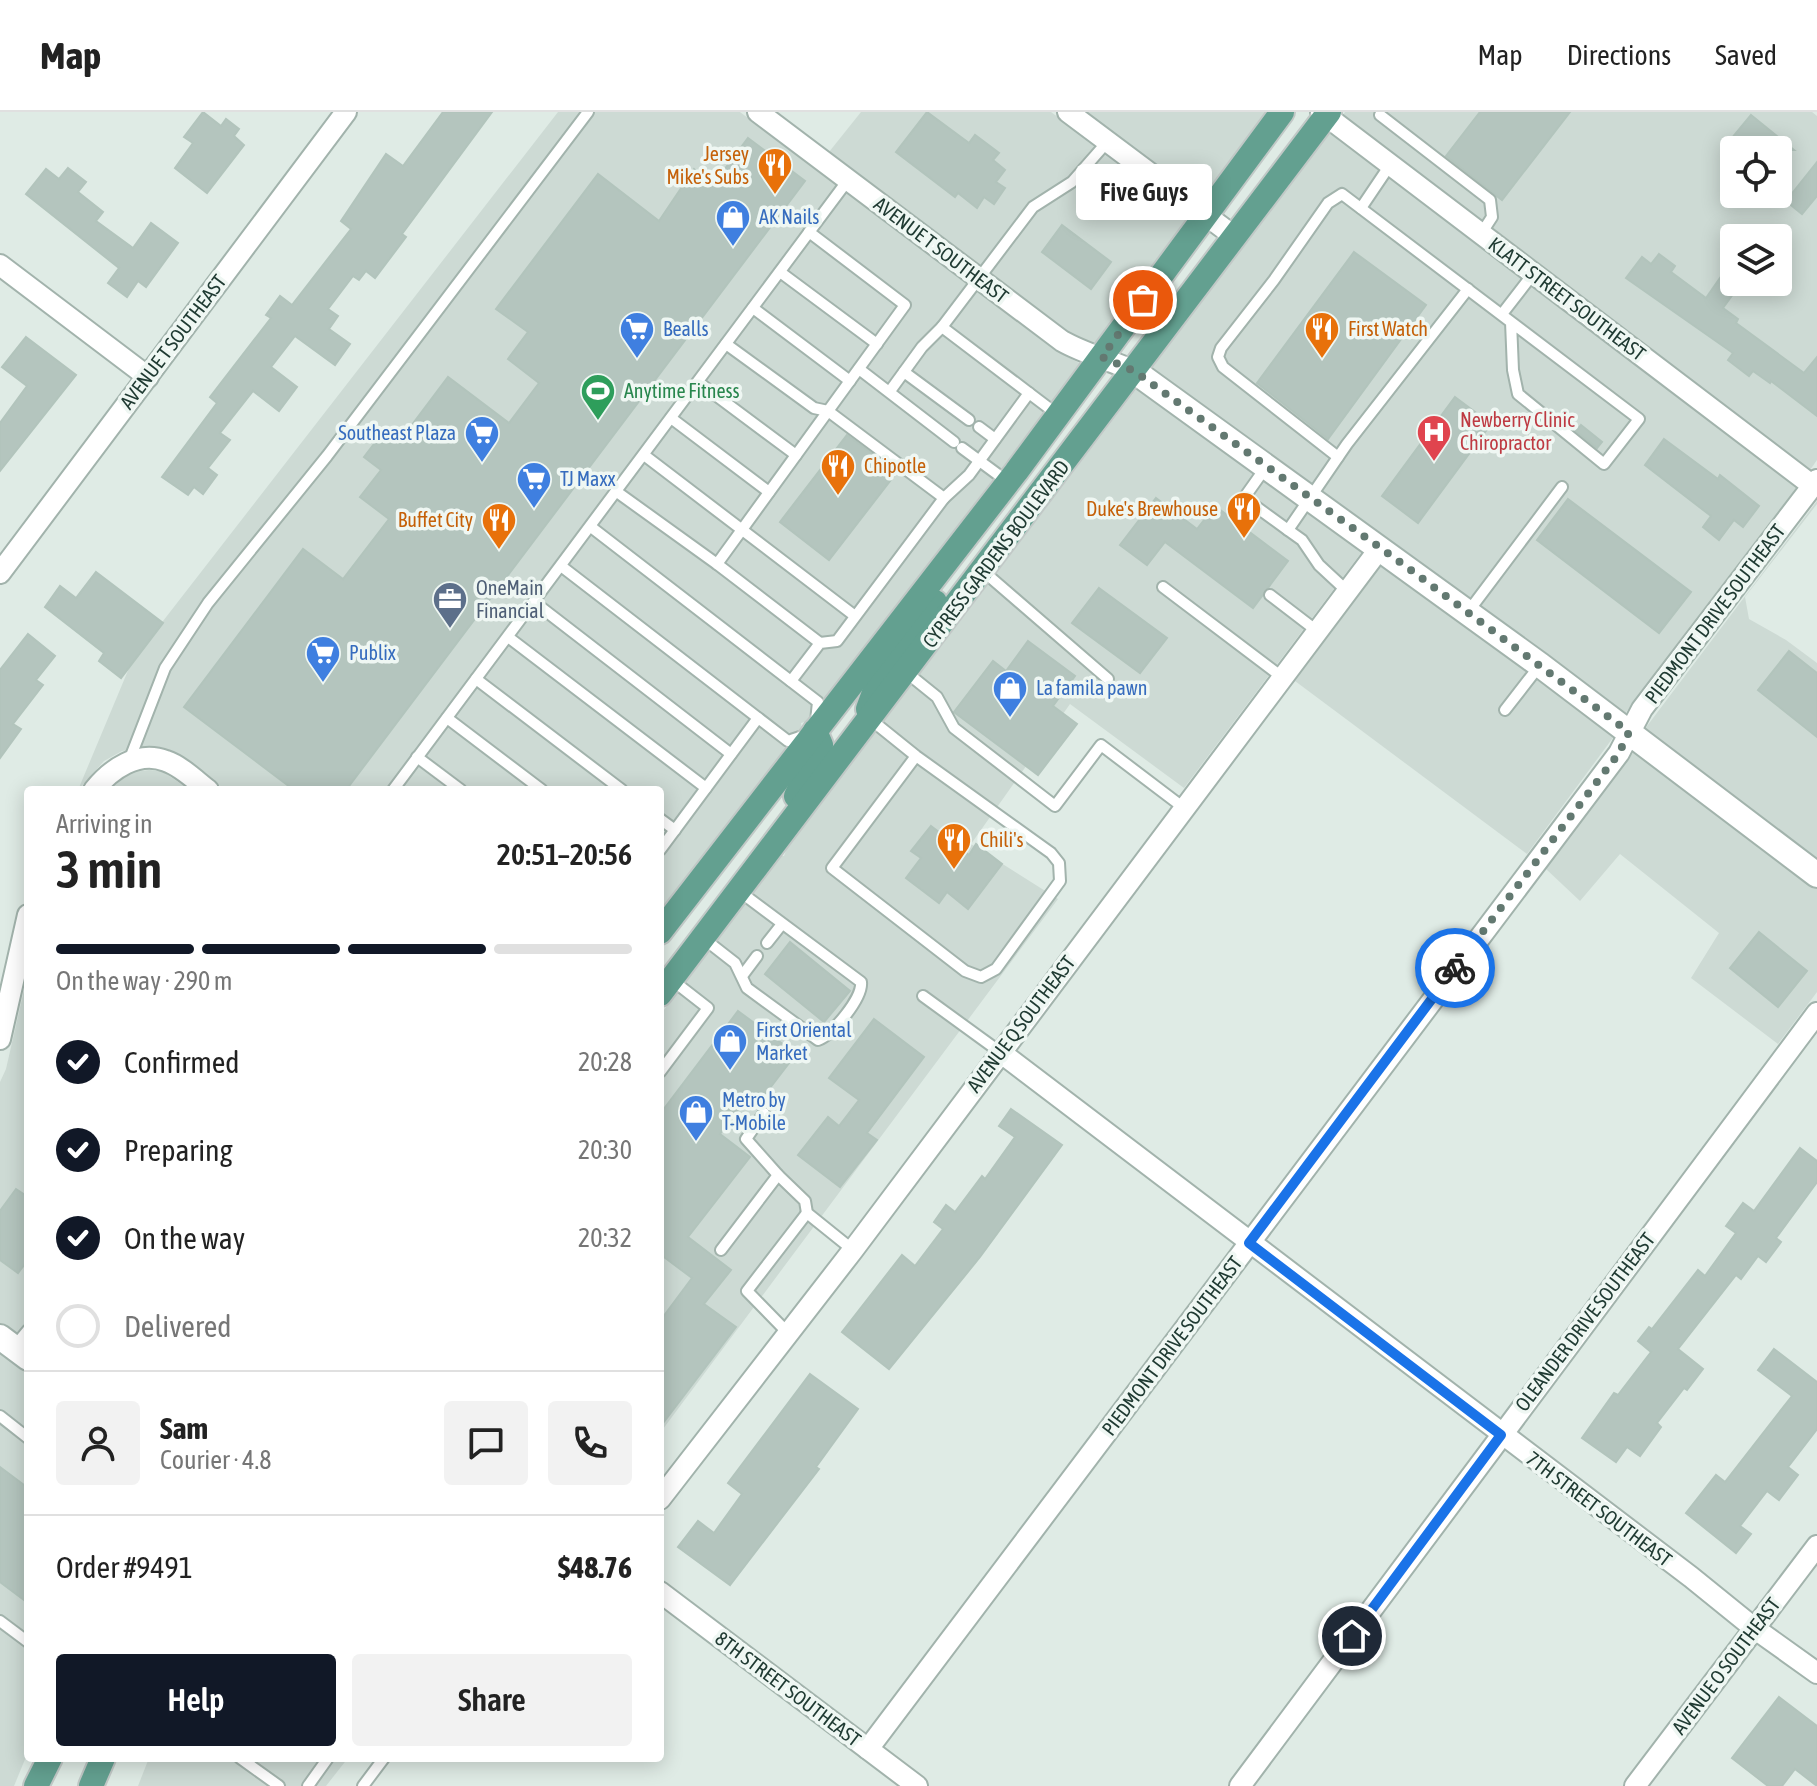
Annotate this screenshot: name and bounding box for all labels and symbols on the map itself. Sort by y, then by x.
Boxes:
place label: Jersey Mike's Subs [666,142,749,188]
restaurant icon: Jersey Mike's Subs [756,146,794,196]
callout: Five Guys [1075,164,1211,220]
street label: AVENUE T SOUTHEAST [870,192,1013,308]
shop icon: AK Nails [714,198,752,248]
place label: AK Nails [759,205,819,228]
street label: KLATT STREET SOUTHEAST [1484,232,1650,365]
pin [1109,266,1177,334]
street label: AVENUE T SOUTHEAST [115,270,231,413]
supermarket icon: Bealls [618,310,656,360]
restaurant icon: First Watch [1303,310,1341,360]
place label: Bealls [663,317,709,340]
place label: First Watch [1348,317,1428,340]
sports icon: Anytime Fitness [579,372,617,422]
place label: Anytime Fitness [624,379,740,402]
place label: Newberry Clinic Chiropractor [1460,408,1575,454]
hospital icon: Newberry Clinic Chiropractor [1415,413,1453,463]
supermarket icon: Southeast Plaza [463,414,501,464]
place label: Southeast Plaza [338,421,456,444]
restaurant icon: Chipotle [819,447,857,497]
place label: Chipotle [864,454,926,477]
street label: CYPRESS GARDENS BOULEVARD [918,456,1074,652]
supermarket icon: TJ Maxx [515,460,553,510]
place label: TJ Maxx [560,467,616,490]
restaurant icon: Duke's Brewhouse [1225,490,1263,540]
place label: Duke's Brewhouse [1086,497,1218,520]
restaurant icon: Buffet City [480,501,518,551]
place label: Buffet City [398,508,473,531]
street label: PIEDMONT DRIVE SOUTHEAST [1640,519,1790,708]
place label: OneMain Financial [476,576,545,622]
office icon: OneMain Financial [431,580,469,630]
supermarket icon: Publix [304,634,342,684]
place label: Publix [349,641,396,664]
shop icon: La famila pawn [991,669,1029,719]
place label: La famila pawn [1036,676,1147,699]
restaurant icon: Chili's [935,821,973,871]
place label: Chili's [980,828,1024,851]
courier [1415,928,1495,1008]
street label: AVENUE Q SOUTHEAST [962,951,1080,1096]
place label: First Oriental Market [756,1018,852,1064]
shop icon: First Oriental Market [711,1022,749,1072]
place label: Metro by T-Mobile [722,1088,786,1134]
shop icon: Metro by T-Mobile [677,1093,715,1143]
street label: OLEANDER DRIVE SOUTHEAST [1510,1228,1659,1415]
street label: PIEDMONT DRIVE SOUTHEAST [1097,1251,1247,1440]
street label: 7TH STREET SOUTHEAST [1522,1446,1677,1571]
street label: AVENUE O SOUTHEAST [1667,1593,1785,1738]
pin [1318,1602,1386,1670]
street label: 8TH STREET SOUTHEAST [711,1626,866,1751]

